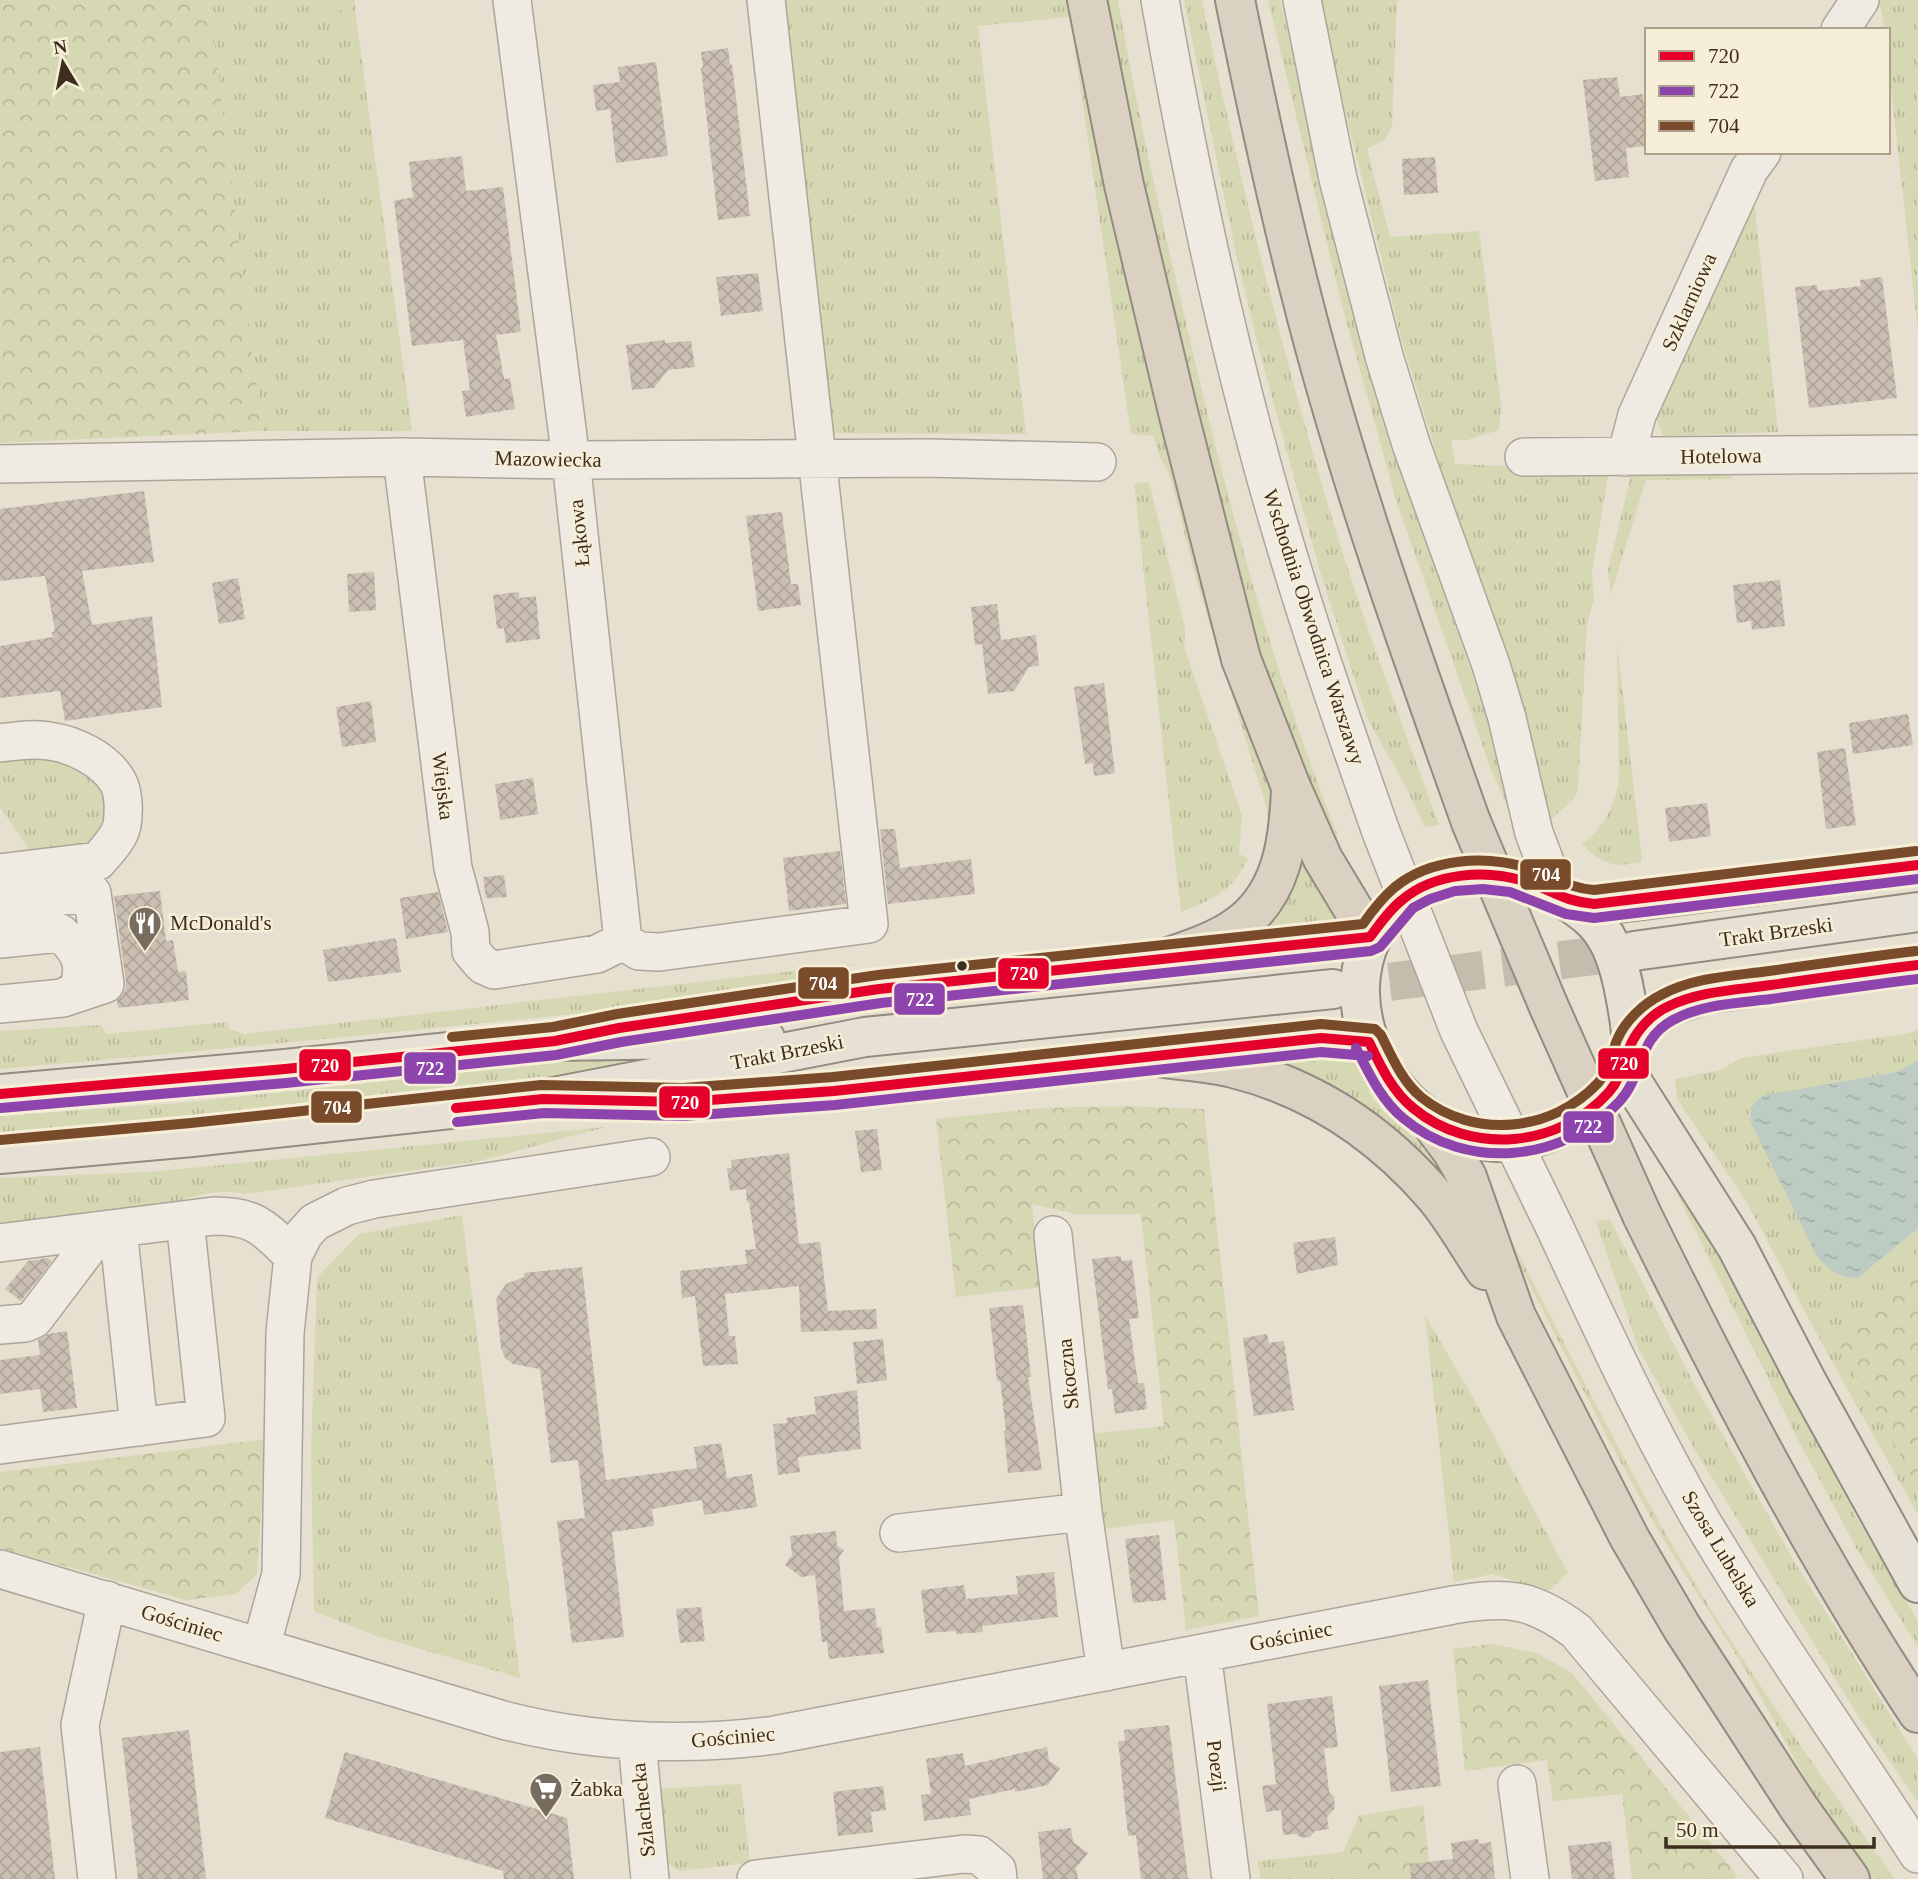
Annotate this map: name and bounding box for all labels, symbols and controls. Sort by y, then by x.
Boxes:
north arrow [28,28,98,98]
legend [1645,28,1890,154]
text: N [52,35,69,58]
text: 720 [1708,44,1740,68]
text: 722 [1708,79,1740,103]
text: 704 [1708,114,1740,138]
street label: Szklarniowa [1657,249,1722,355]
street label: Hotelowa [1680,443,1763,469]
street label: Mazowiecka [494,446,603,472]
street label: Wschodnia Obwodnica Warszawy [1258,486,1370,768]
street label: Łąkowa [563,497,594,568]
street label: Wiejska [427,751,459,822]
line badge: 704 [1519,858,1572,891]
text: 704 [1532,864,1561,885]
restaurant icon: McDonald's [126,904,164,953]
place label: McDonald's [170,911,272,935]
street label: Trakt Brzeski [1718,912,1834,952]
line badge: 720 [997,957,1050,990]
unlabelled marker [955,959,969,973]
text: 720 [1010,963,1038,984]
line badge: 704 [797,966,850,1000]
text: 704 [809,973,838,994]
line badge: 722 [893,982,946,1016]
text: 722 [906,989,934,1010]
street label: Trakt Brzeski [729,1029,845,1075]
line badge: 720 [1597,1047,1650,1080]
line badge: 720 [298,1048,352,1082]
line badge: 722 [403,1051,457,1085]
text: 720 [1610,1053,1638,1074]
text: 720 [311,1055,339,1076]
text: 722 [416,1058,444,1079]
line badge: 720 [658,1085,711,1119]
line badge: 704 [310,1090,363,1124]
text: 720 [671,1092,699,1113]
text: 704 [323,1097,352,1118]
line badge: 722 [1562,1110,1615,1144]
text: 722 [1574,1116,1602,1137]
street label: Skoczna [1052,1337,1084,1411]
street label: Szosa Lubelska [1677,1487,1765,1612]
street label: Gościniec [138,1599,226,1647]
street label: Gościniec [1247,1616,1335,1656]
street label: Gościniec [690,1721,776,1753]
street label: Poezji [1202,1738,1232,1794]
street label: Szlachecka [626,1761,660,1858]
supermarket icon: Żabka [527,1770,565,1819]
place label: Żabka [570,1777,623,1801]
scale bar [1666,1806,1874,1850]
text: 50 m [1676,1818,1719,1842]

